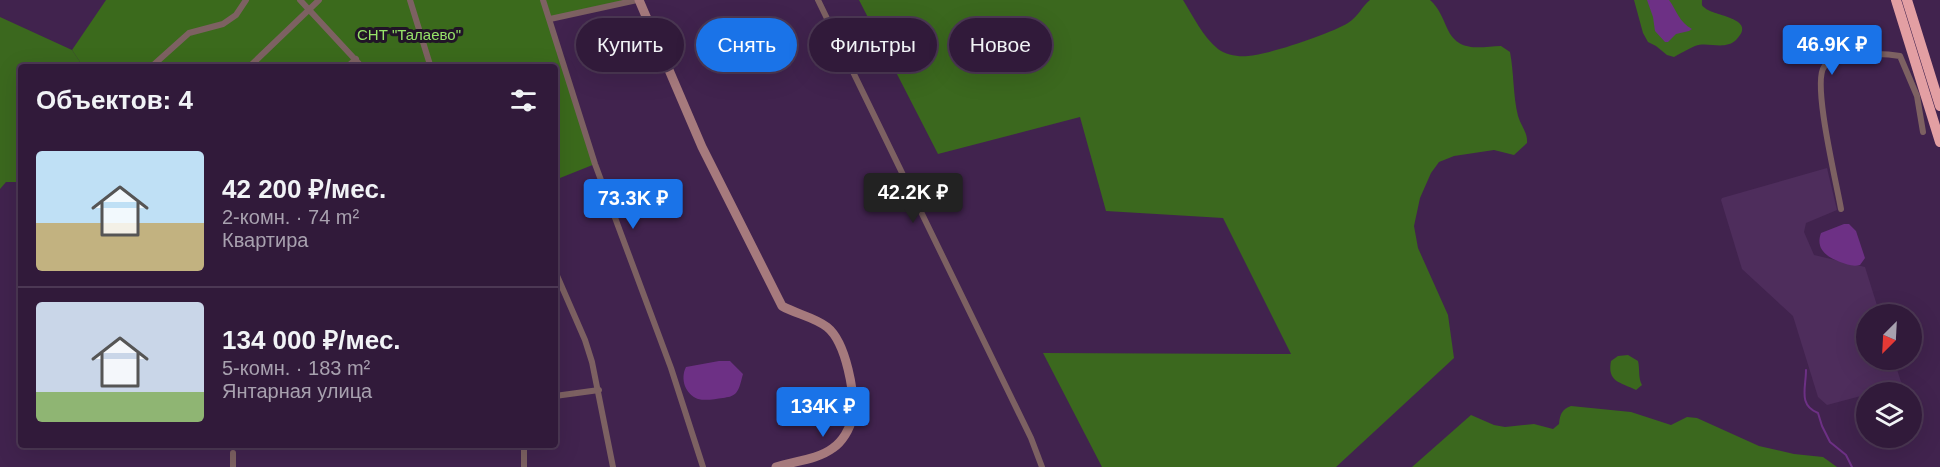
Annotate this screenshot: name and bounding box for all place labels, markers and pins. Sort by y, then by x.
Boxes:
pin: 46.9K ₽ [1777,25,1887,76]
pin: 42.2K ₽ [858,173,968,224]
pin: 73.3K ₽ [578,179,688,230]
pin: 134K ₽ [774,387,872,438]

